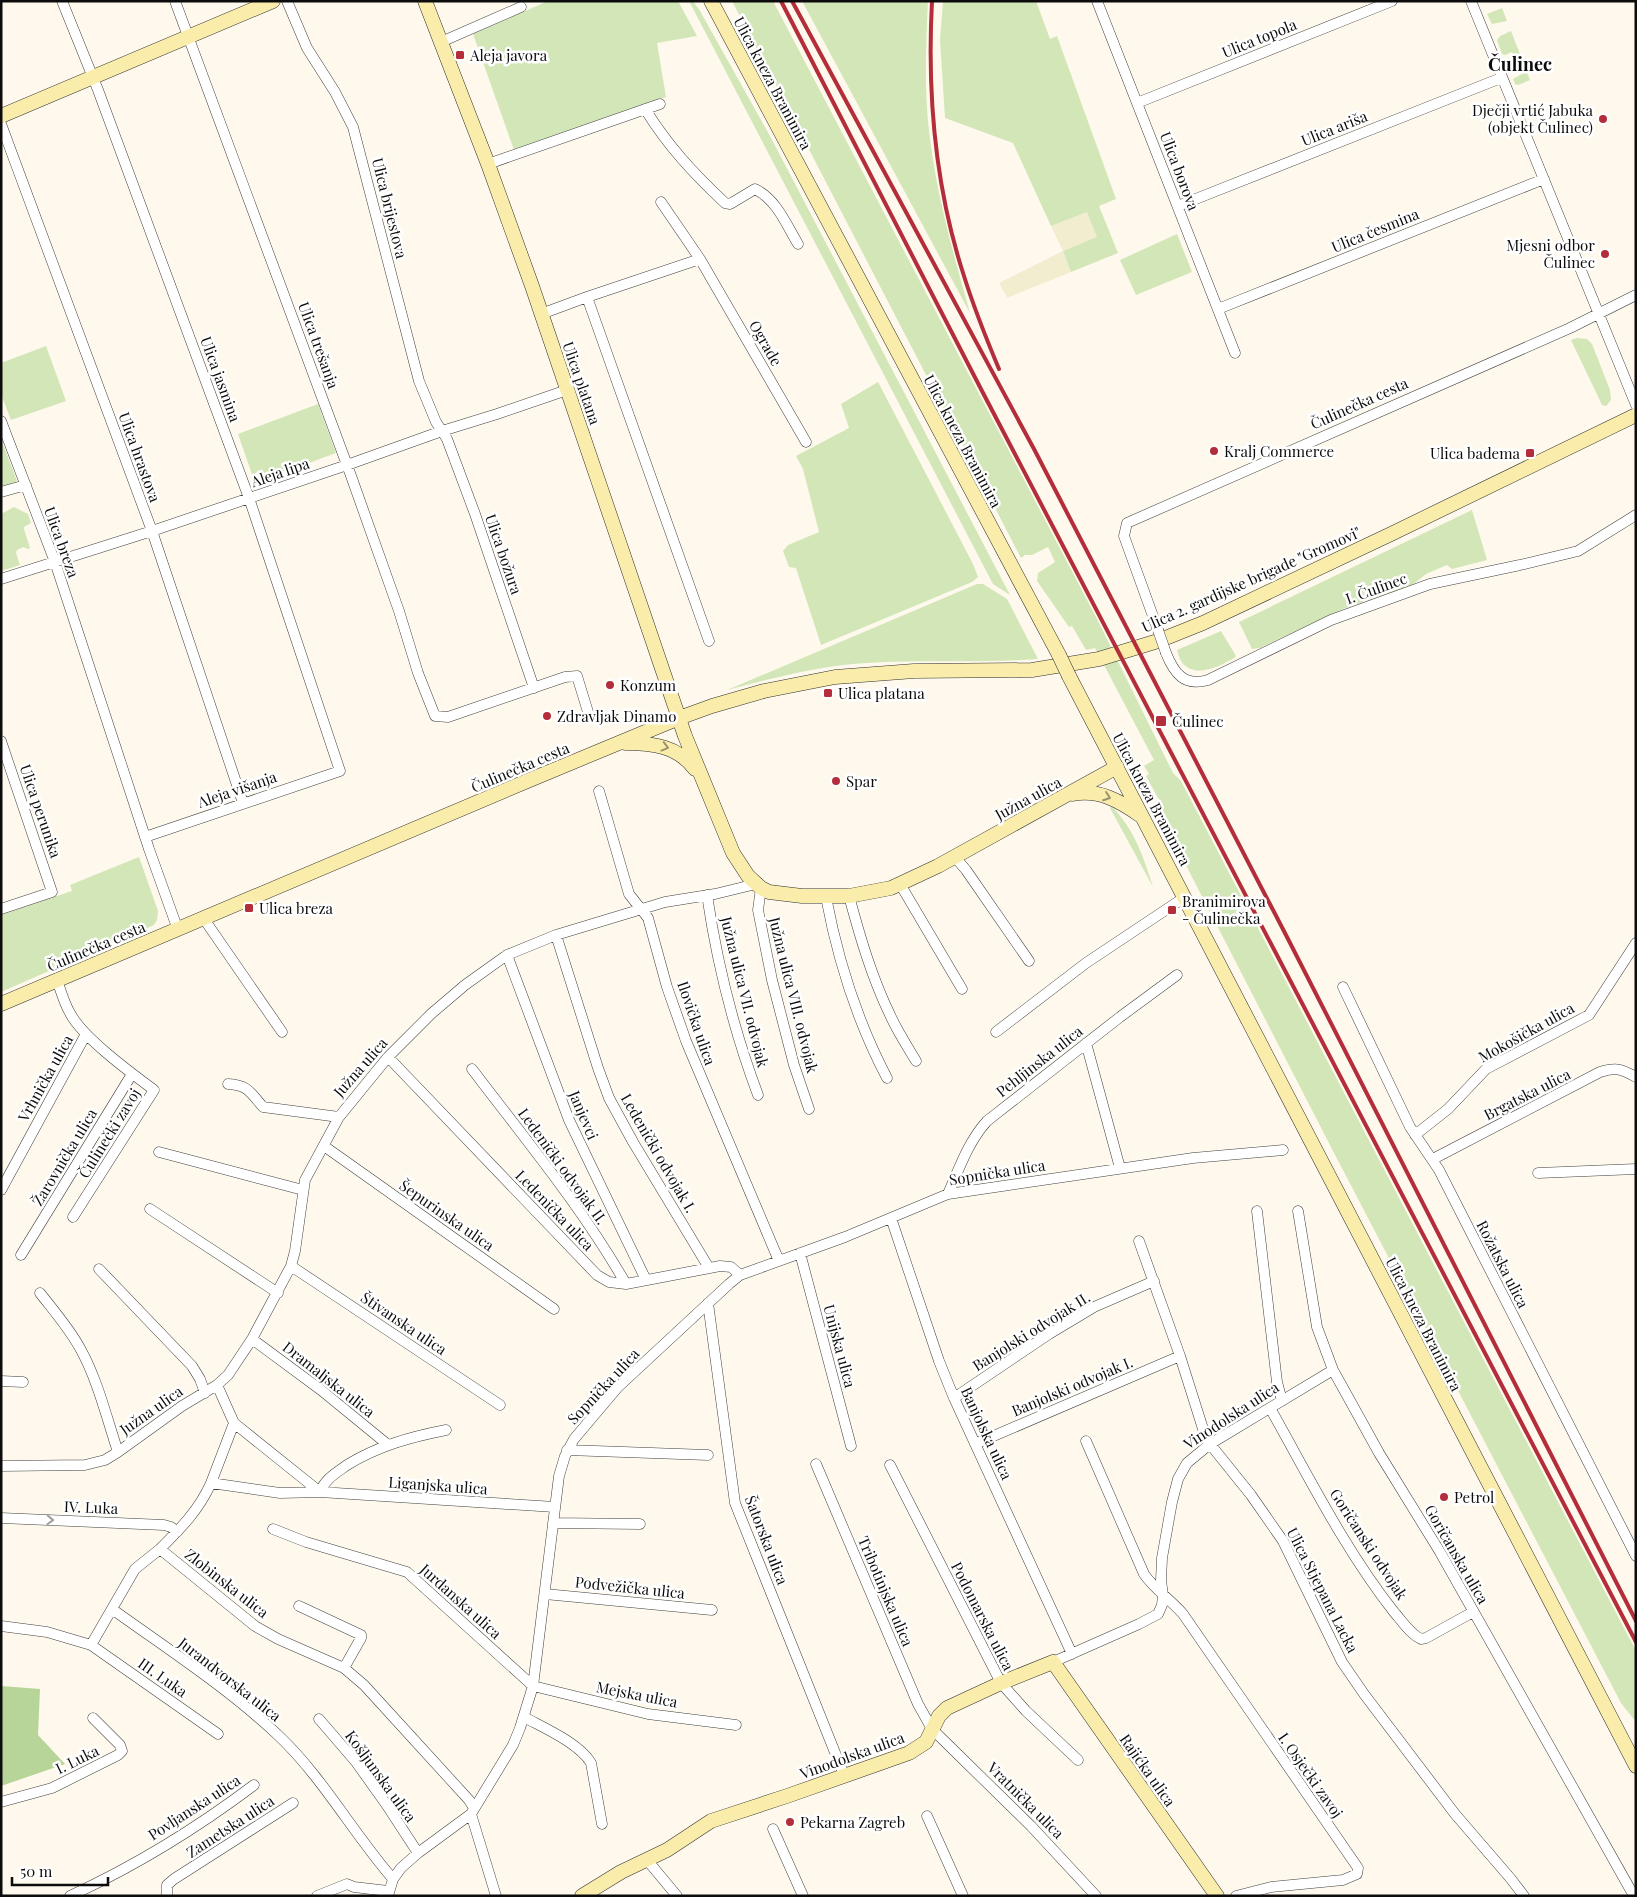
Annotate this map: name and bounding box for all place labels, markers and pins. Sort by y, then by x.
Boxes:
place label: Aleja javora [469,45,548,65]
marker: Aleja javora [454,49,466,61]
place label: Dječji vrtić Jabuka (objekt Čulinec) [1472,100,1594,137]
marker: Dječji vrtić Jabuka (objekt Čulinec) [1597,113,1609,125]
place label: Mjesni odbor Čulinec [1506,235,1595,272]
marker: Mjesni odbor Čulinec [1599,248,1611,260]
place label: Kralj Commerce [1224,441,1334,461]
place label: Ulica badema [1430,443,1521,463]
marker: Kralj Commerce [1208,445,1220,457]
marker: Ulica badema [1524,447,1536,459]
place label: Konzum [620,675,677,695]
marker: Konzum [604,679,616,691]
place label: Ulica platana [838,683,925,703]
marker: Ulica platana [822,687,834,699]
place label: Zdravljak Dinamo [557,706,676,726]
marker: Zdravljak Dinamo [541,710,553,722]
place label: Čulinec [1172,711,1224,731]
marker: Čulinec [1154,714,1168,728]
place label: Spar [846,771,877,791]
marker: Spar [830,775,842,787]
place label: Branimirova - Čulinečka [1182,891,1266,928]
place label: Ulica breza [259,898,334,918]
marker: Ulica breza [243,902,255,914]
marker: Branimirova - Čulinečka [1166,904,1178,916]
place label: Petrol [1454,1487,1494,1507]
marker: Petrol [1438,1491,1450,1503]
place label: Pekarna Zagreb [800,1812,905,1832]
marker: Pekarna Zagreb [784,1816,796,1828]

